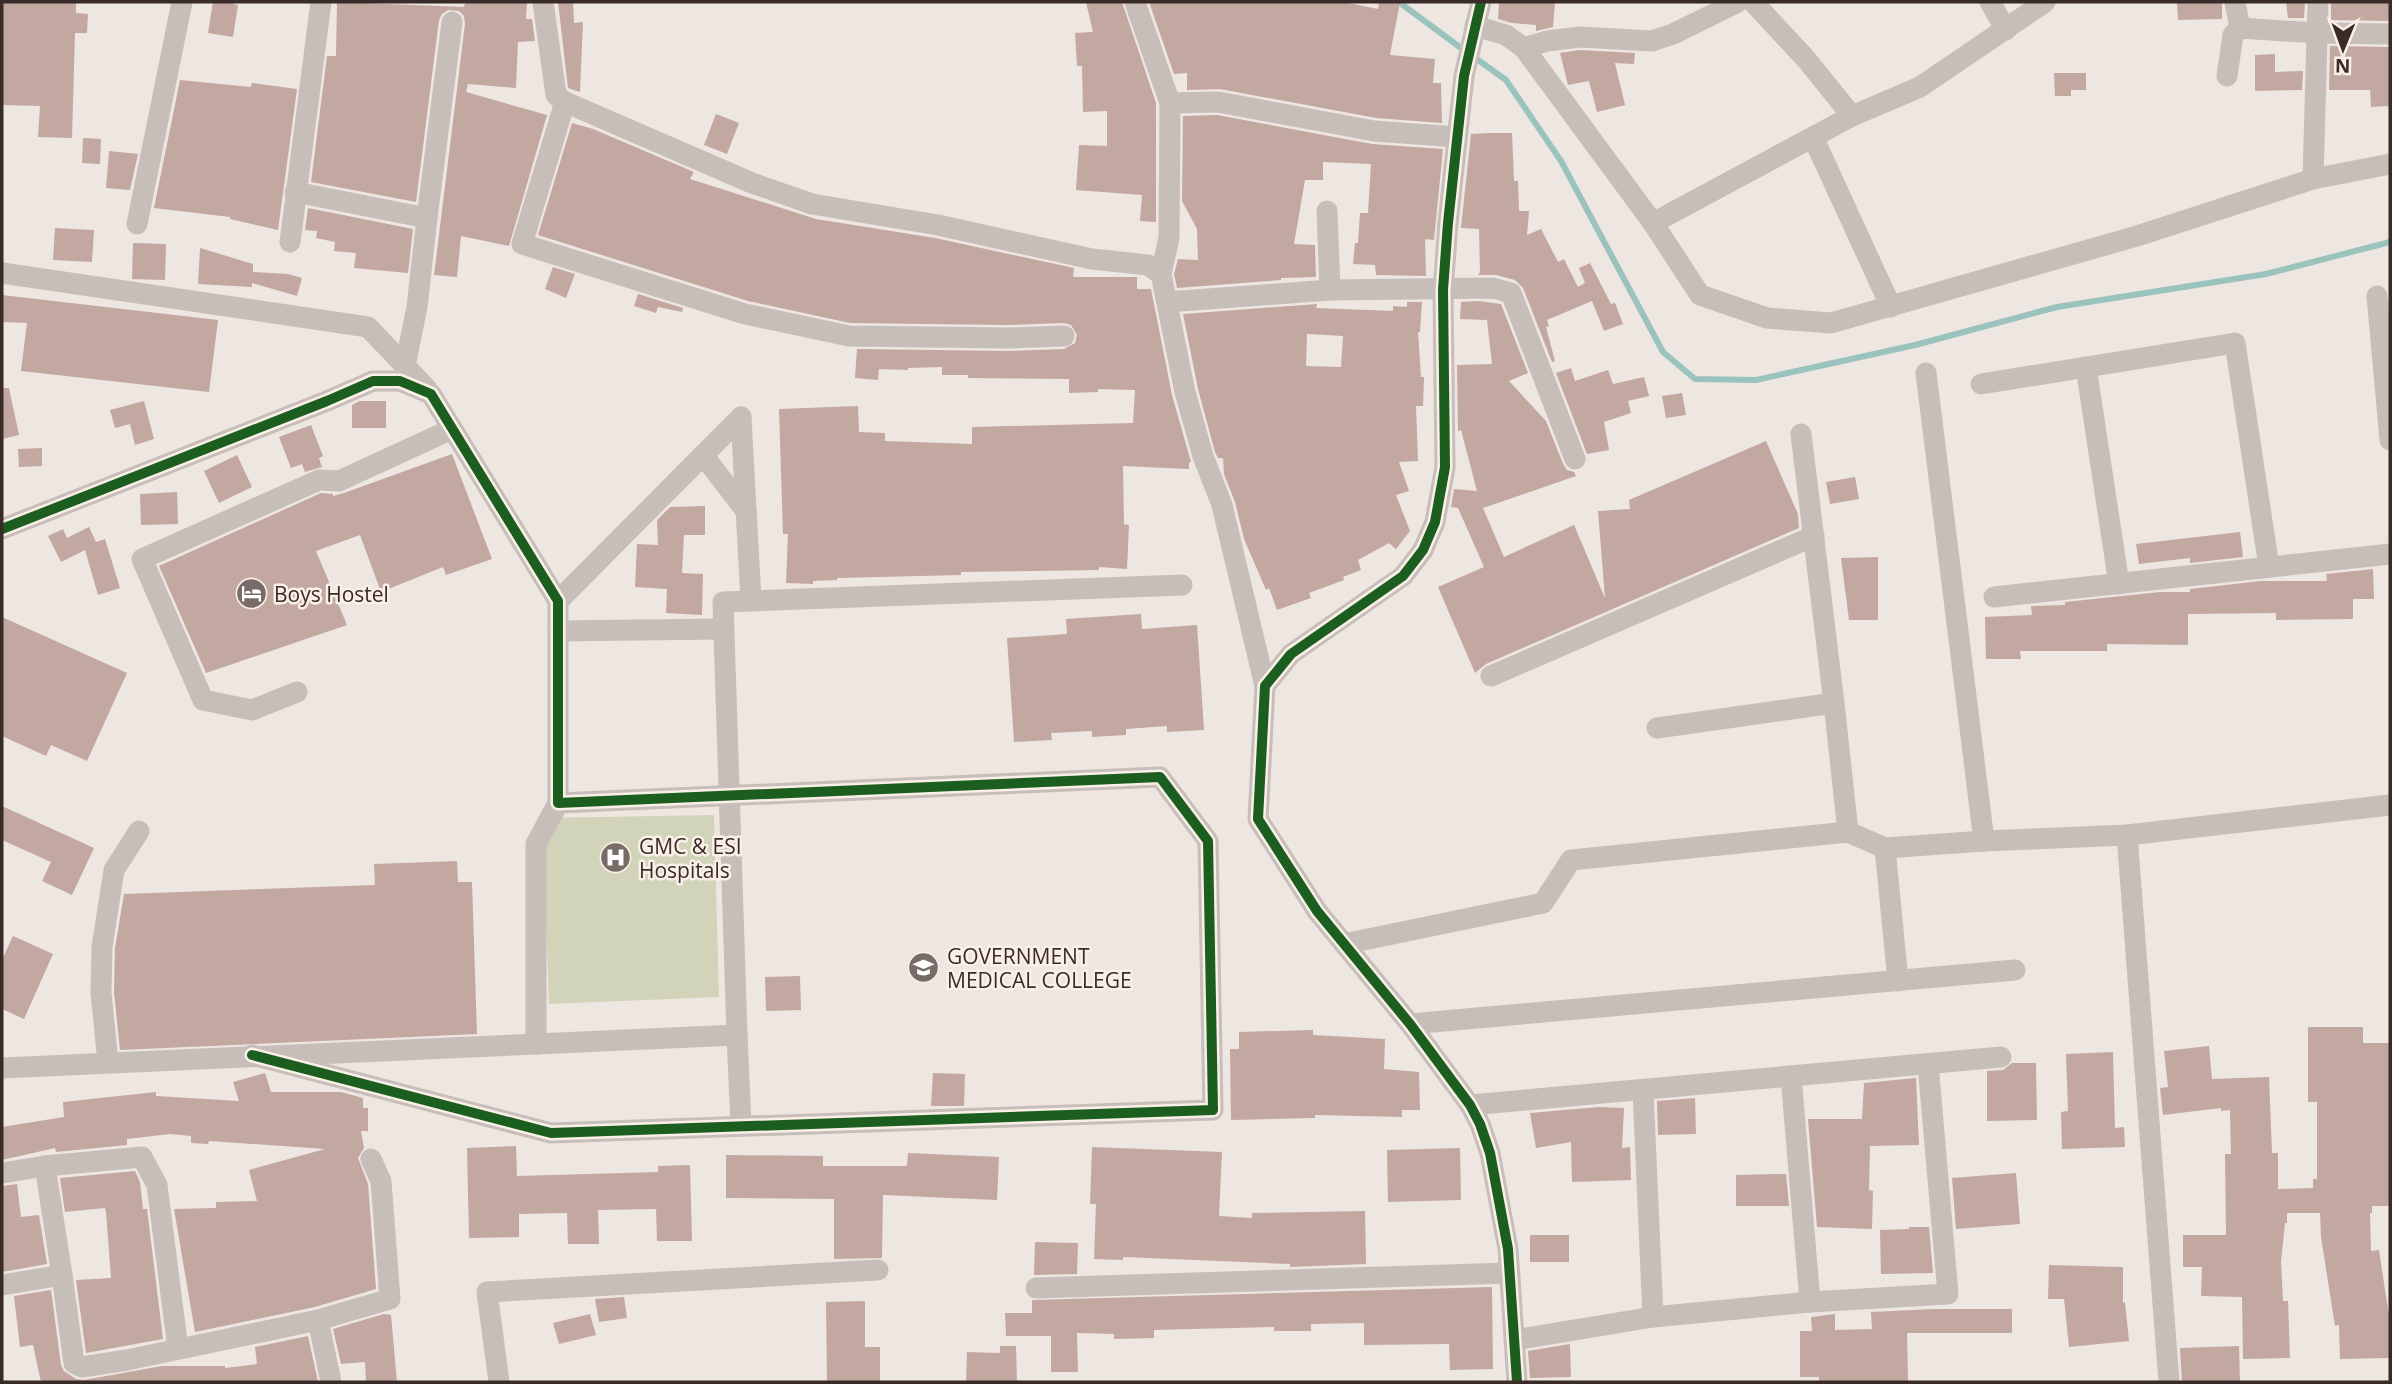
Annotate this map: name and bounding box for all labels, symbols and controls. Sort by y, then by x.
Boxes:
north arrow [2308,14,2378,84]
text: N [2335,53,2351,79]
hotel icon: Boys Hostel [234,577,268,611]
place label: Boys Hostel [274,580,389,608]
place label: GMC & ESI Hospitals [639,832,742,884]
hospital icon: GMC & ESI Hospitals [599,841,633,875]
place label: GOVERNMENT MEDICAL COLLEGE [947,942,1132,994]
school or university icon: GOVERNMENT MEDICAL COLLEGE [907,951,941,985]

